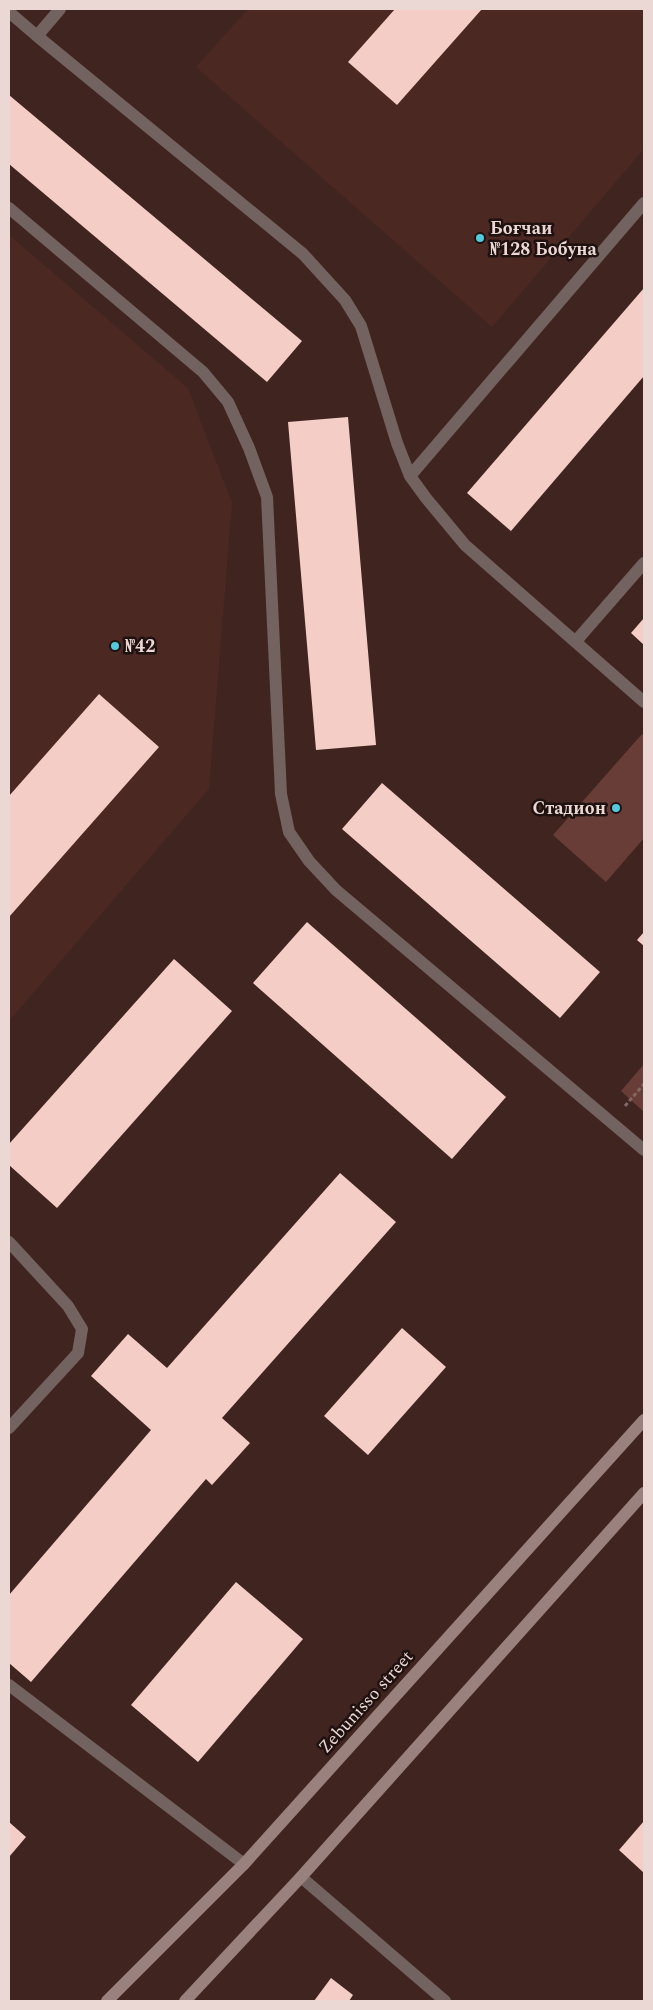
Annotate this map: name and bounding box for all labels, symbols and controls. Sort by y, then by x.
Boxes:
place label: Боғчаи №128 Бобуна [490,215,598,263]
marker: Боғчаи №128 Бобуна [474,232,486,244]
place label: №42 [125,633,155,660]
marker: №42 [109,640,121,652]
place label: Стадион [533,795,606,822]
marker: Стадион [610,802,622,814]
street label: Zebunisso street [312,1644,420,1760]

